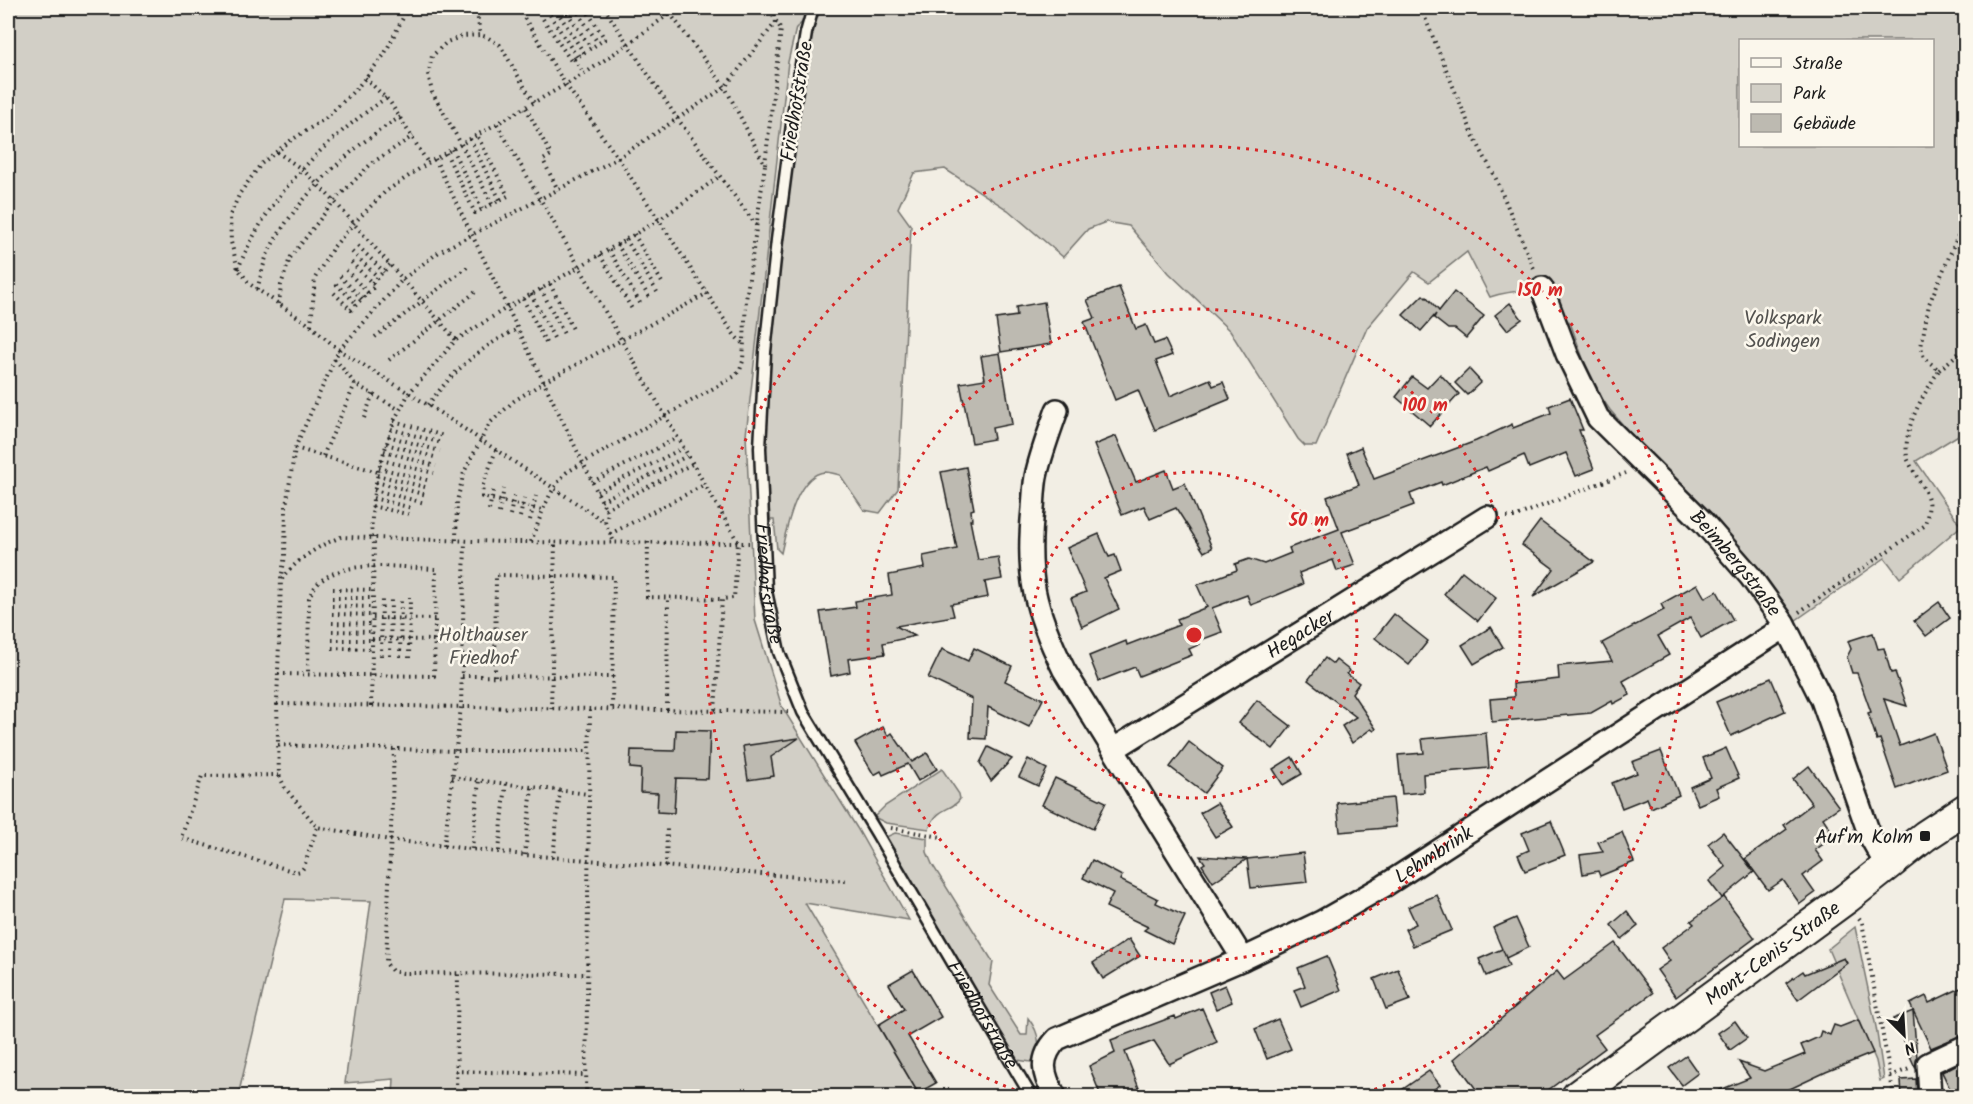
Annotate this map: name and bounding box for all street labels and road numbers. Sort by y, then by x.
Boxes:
street label: Friedhofstraße [773,39,823,164]
street label: Beimbergstraße [1681,503,1788,624]
street label: Friedhofstraße [745,523,791,647]
street label: Hegacker [1261,601,1343,668]
street label: Lehmbrink [1389,818,1481,893]
street label: Mont-Cenis-Straße [1699,894,1848,1015]
street label: Friedhofstraße [937,955,1026,1076]

